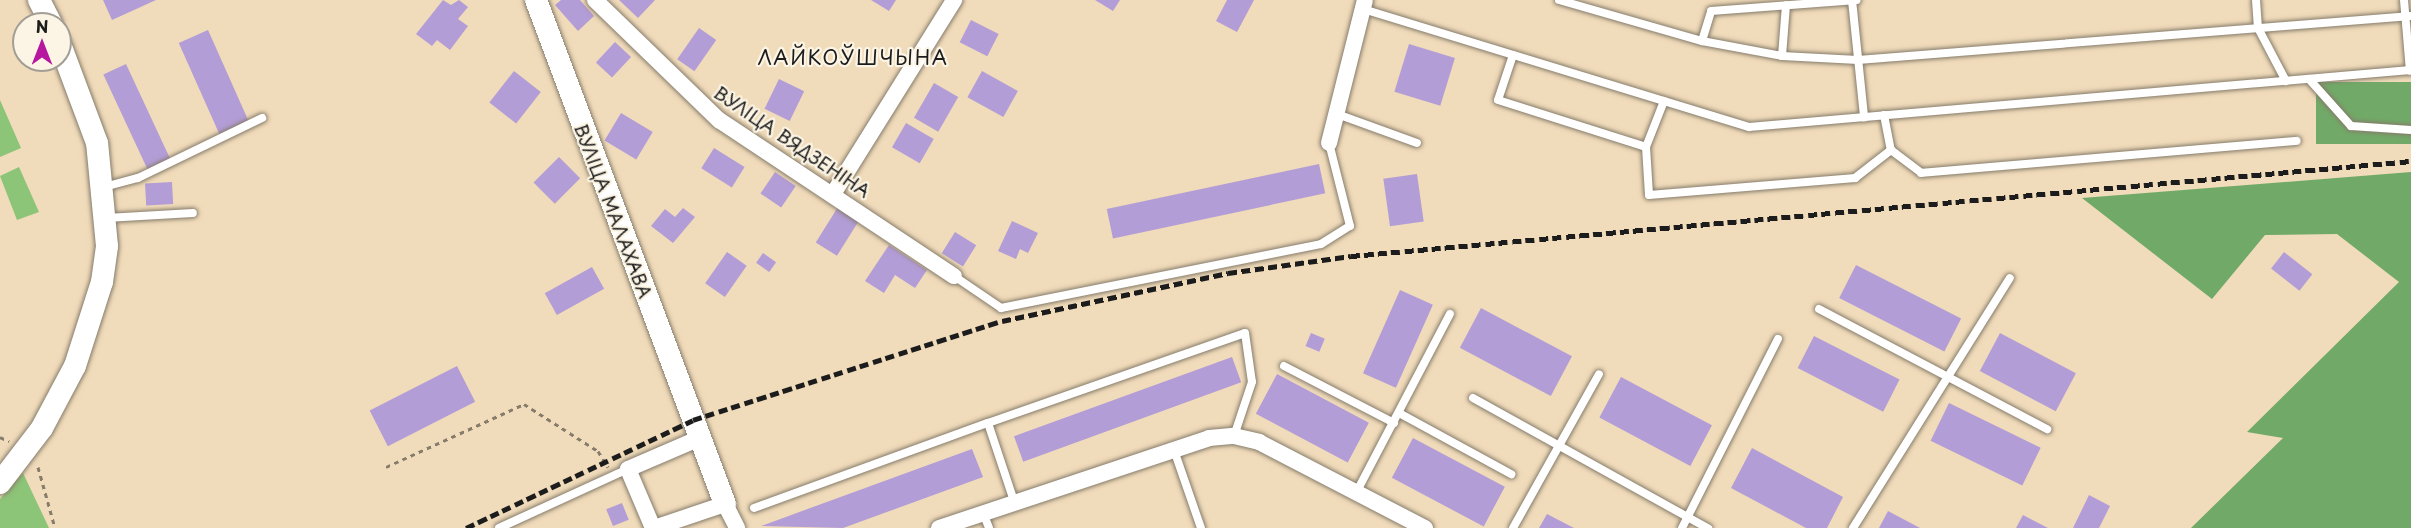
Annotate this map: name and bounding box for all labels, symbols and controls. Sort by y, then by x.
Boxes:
north arrow [12,12,72,72]
text: N [36,14,48,38]
district label: ЛАЙКОЎШЧЫНА [757,45,949,69]
street label: ВУЛІЦА ВЯДЗЕНІНА [710,82,874,202]
street label: ВУЛІЦА МАЛАХАВА [570,121,656,301]

